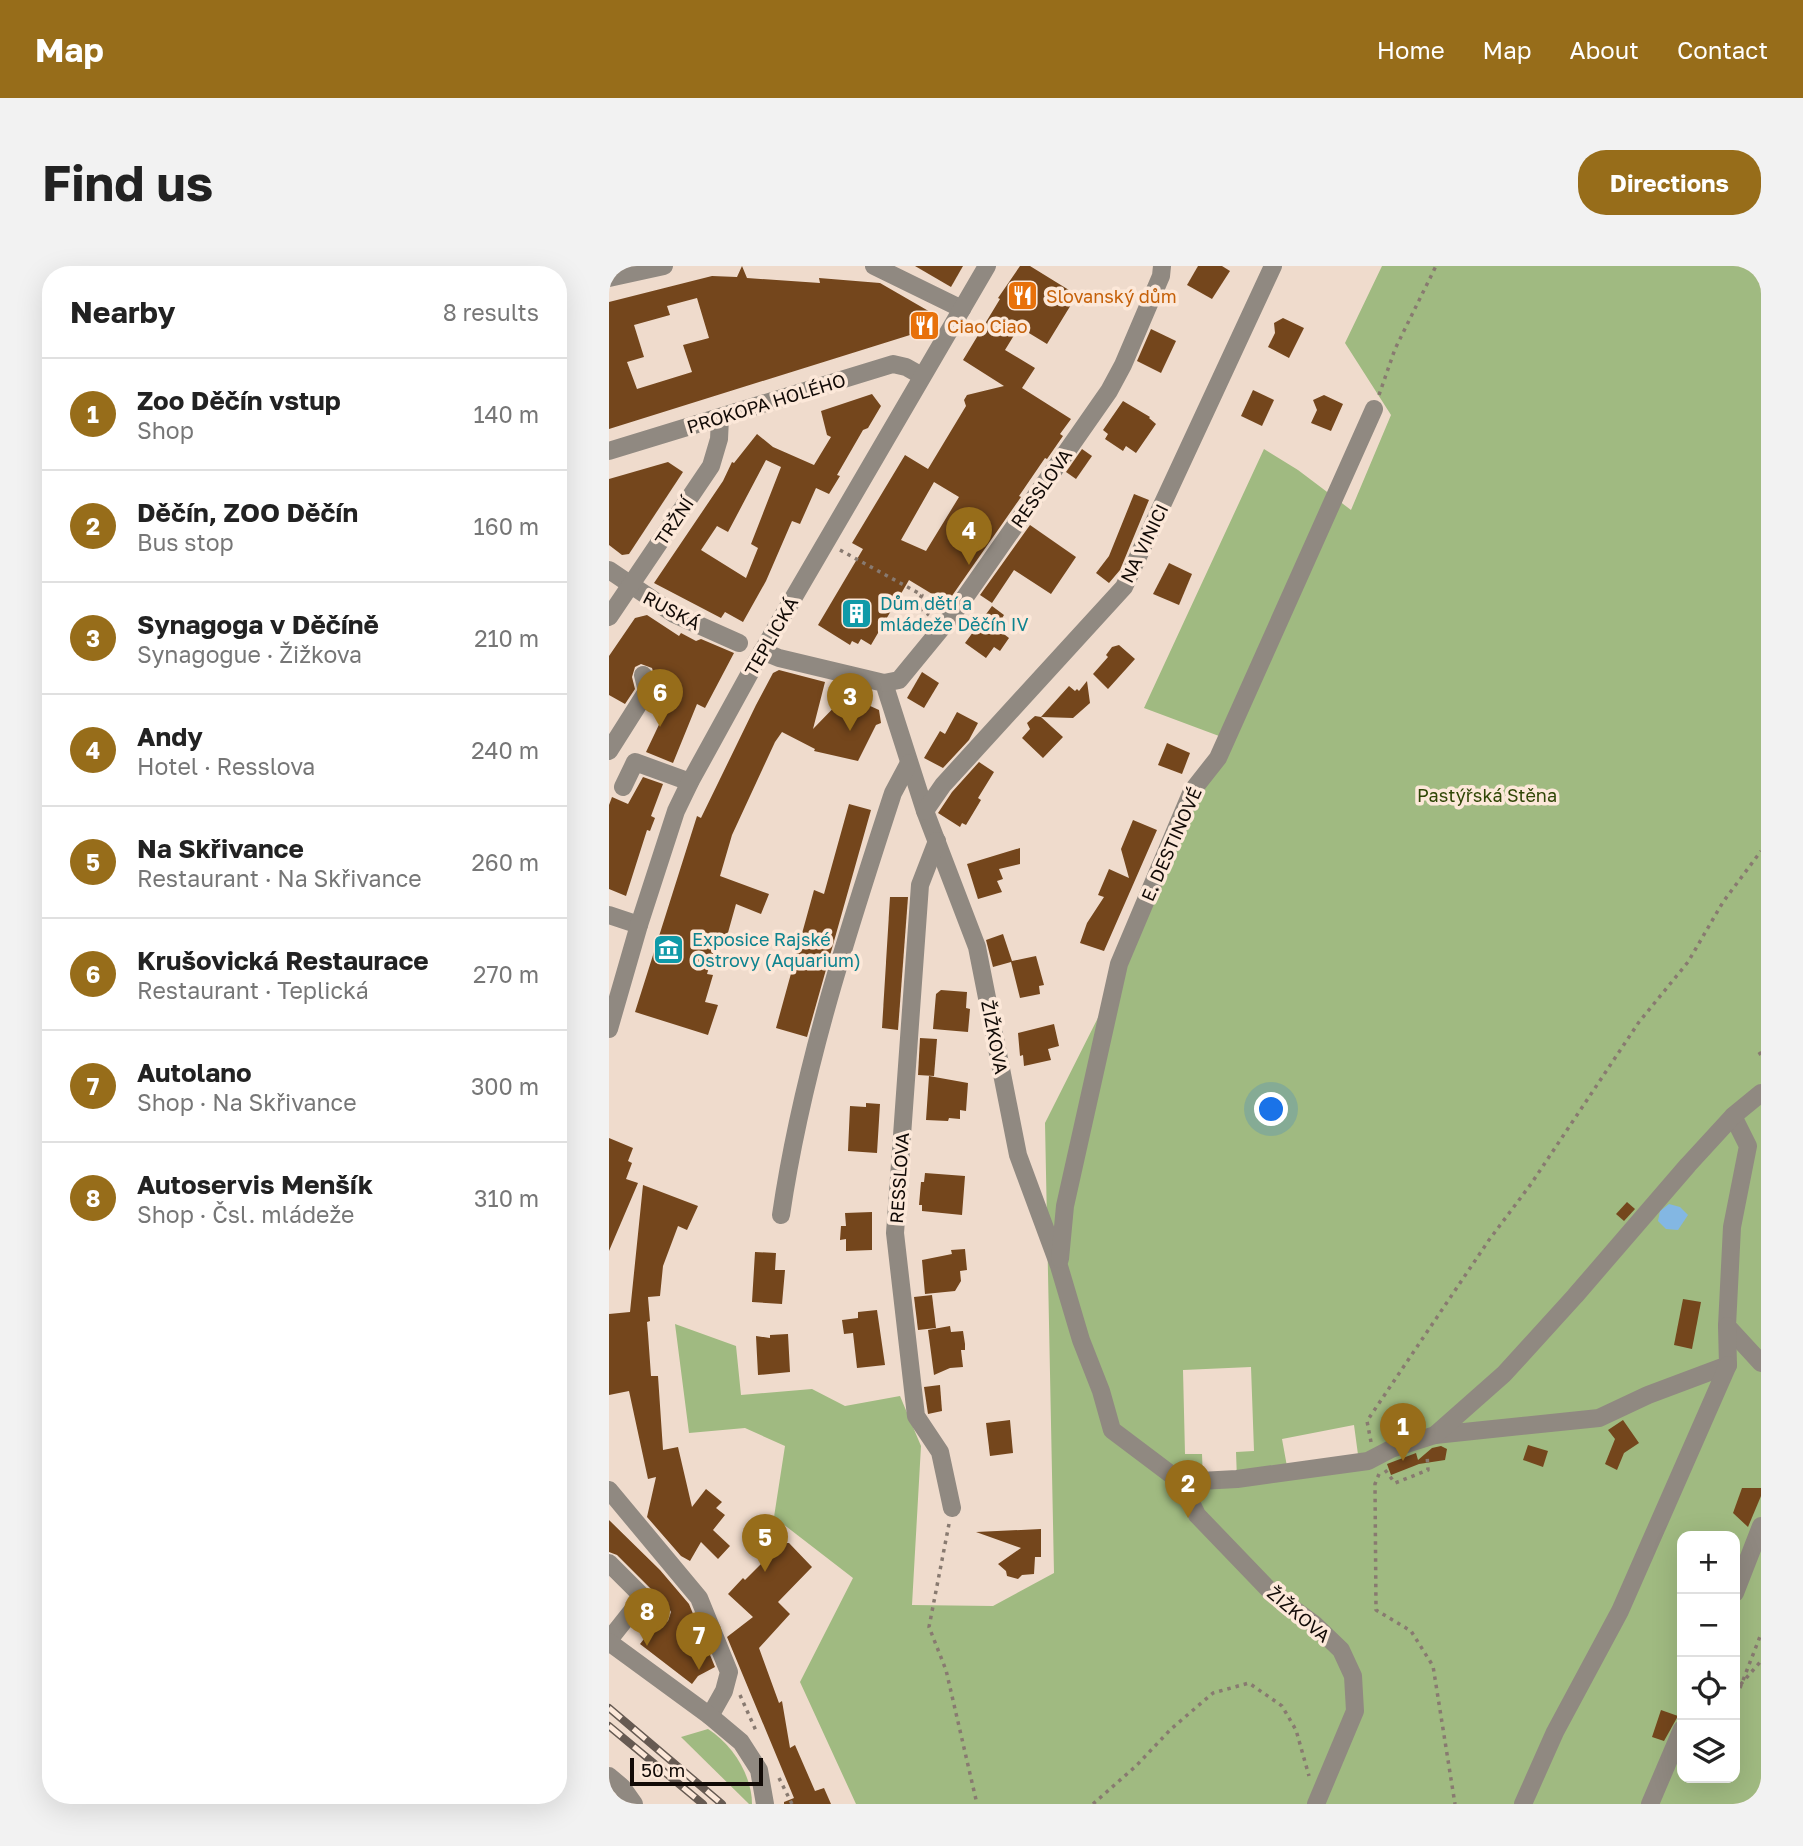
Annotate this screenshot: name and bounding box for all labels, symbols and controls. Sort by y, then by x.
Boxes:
text: Map [35,30,104,69]
text: Home [1377,35,1445,64]
text: Map [1483,35,1532,64]
text: About [1570,35,1639,64]
text: Contact [1677,35,1768,64]
button: Directions [1578,150,1761,215]
text: Find us [42,153,213,212]
restaurant icon: Slovanský dům [1006,279,1040,313]
place label: Slovanský dům [1046,285,1177,307]
text: Nearby [70,294,175,330]
text: 8 results [443,298,539,326]
restaurant icon: Ciao Ciao [907,309,941,343]
place label: Ciao Ciao [947,315,1028,337]
street label: PROKOPA HOLÉHO [684,368,848,438]
text: Zoo Děčín vstup [137,385,341,416]
text: 1 [87,400,99,428]
text: 140 m [473,400,539,428]
text: Shop [137,416,194,444]
street label: RESSLOVA [1006,444,1076,532]
street label: TRŽNÍ [650,492,699,549]
text: Děčín, ZOO Děčín [137,497,358,528]
street label: NA VINICI [1115,500,1173,586]
pin: 4 [946,507,992,565]
text: 2 [86,512,100,540]
text: 160 m [474,512,539,540]
text: Bus stop [137,528,234,556]
street label: RUSKÁ [640,586,704,634]
place label: Dům dětí a mládeže Děčín IV [880,592,1028,635]
street label: TEPLICKÁ [740,593,802,679]
building icon: Dům dětí a mládeže Děčín IV [840,596,874,630]
text: Synagoga v Děčíně [137,609,379,640]
text: 3 [86,624,100,652]
text: 210 m [474,624,539,652]
text: Synagogue · Žižkova [137,640,362,668]
pin: 6 [637,669,683,727]
pin: 3 [827,673,873,731]
text: Andy [137,721,203,752]
text: 4 [86,736,100,764]
text: 240 m [471,736,539,764]
text: Hotel · Resslova [137,752,315,780]
street label: E. DESTINOVÉ [1136,784,1206,904]
park label: Pastýřská Stěna [1417,784,1557,806]
text: Na Skřivance [137,833,304,864]
text: 5 [86,848,100,876]
text: 260 m [471,848,539,876]
text: Restaurant · Na Skřivance [137,864,422,892]
place label: Exposice Rajské Ostrovy (Aquarium) [692,928,861,971]
museum icon: Exposice Rajské Ostrovy (Aquarium) [652,932,686,966]
text: Krušovická Restaurace [137,945,429,976]
text: 6 [86,960,100,988]
text: 270 m [473,960,539,988]
text: Restaurant · Teplická [137,976,369,1004]
street label: ŽIŽKOVA [977,998,1013,1076]
text: Autolano [137,1057,252,1088]
text: 7 [87,1072,99,1100]
text: 300 m [471,1072,539,1100]
text: Shop · Na Skřivance [137,1088,357,1116]
your location [1254,1092,1288,1126]
street label: RESSLOVA [885,1132,913,1224]
text: Autoservis Menšík [137,1169,373,1200]
text: 8 [86,1184,100,1212]
text: 310 m [474,1184,539,1212]
text: Shop · Čsl. mládeže [137,1200,354,1228]
pin: 1 [1380,1403,1426,1461]
pin: 2 [1165,1460,1211,1518]
pin: 5 [742,1514,788,1572]
map controls [1677,1531,1740,1783]
button: + [1677,1531,1740,1594]
street label: ŽIŽKOVA [1263,1582,1335,1646]
pin: 8 [624,1588,670,1646]
button: − [1677,1594,1740,1657]
pin: 7 [676,1612,722,1670]
button: locate [1677,1657,1740,1720]
button: layers [1677,1720,1740,1783]
scale bar [630,1755,763,1787]
text: 50 m [641,1758,685,1781]

